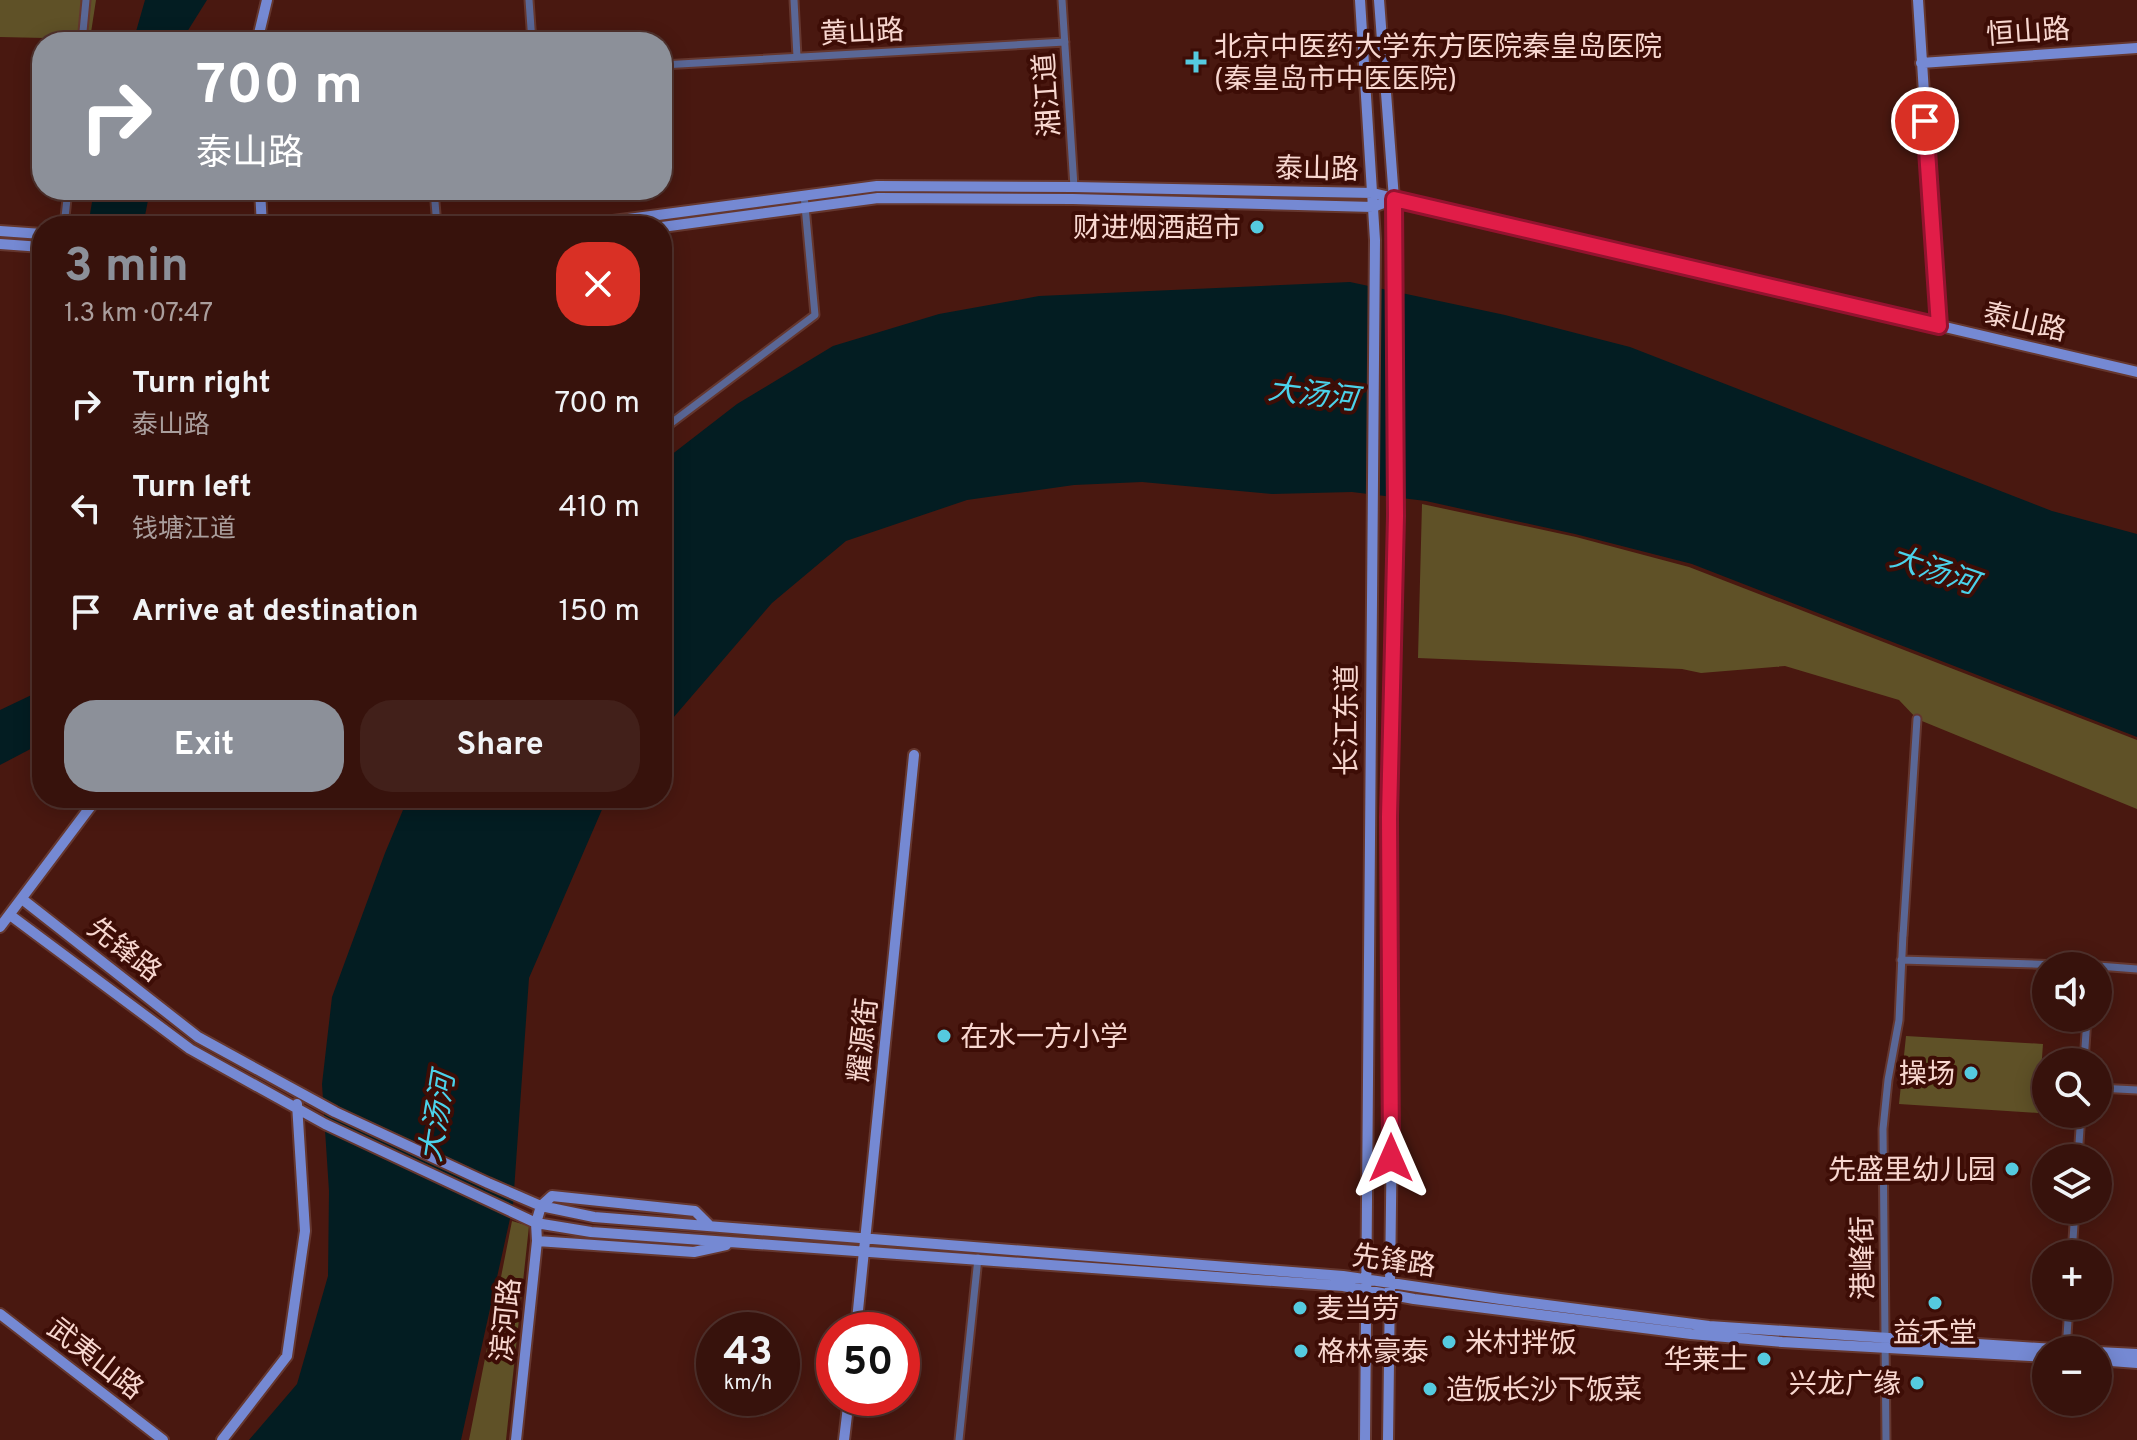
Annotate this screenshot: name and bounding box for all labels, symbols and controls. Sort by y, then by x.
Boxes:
street label: 恒山路 [1985,13,2071,55]
street label: 黄山路 [819,14,905,54]
place label: 北京中医药大学东方医院秦皇岛医院 (秦皇岛市中医医院) [1214,31,1662,99]
marker: 北京中医药大学东方医院秦皇岛医院 (秦皇岛市中医医院) [1185,51,1207,73]
street label: 湘江道 [1028,52,1070,138]
text: 700 m [196,53,363,123]
icon: right [64,64,168,168]
pin [1891,87,1959,155]
icon: arrive [1903,99,1947,143]
text: 泰山路 [196,132,304,178]
street label: 泰山路 [1275,152,1359,190]
place label: 财进烟酒超市 [1073,212,1241,248]
marker: 财进烟酒超市 [1248,218,1266,236]
text: 3 min [64,238,189,298]
button: close [556,242,640,326]
street label: 泰山路 [1979,297,2069,351]
text: 1.3 km · 07:47 [64,298,213,331]
text: Turn right [132,366,270,403]
water label: 大汤河 [1266,373,1365,421]
icon: right [64,382,108,426]
text: 700 m [554,386,640,423]
text: 泰山路 [132,410,210,443]
text: Turn left [132,470,252,507]
icon: left [64,486,108,530]
text: 410 m [558,490,640,527]
text: 钱塘江道 [132,514,236,547]
water label: 大汤河 [1885,540,1986,606]
icon: arrive [64,590,108,634]
text: Arrive at destination [132,594,418,631]
text: 150 m [559,594,640,631]
street label: 长江东道 [1331,664,1367,776]
button: Exit [64,700,344,792]
button: Share [360,700,640,792]
street label: 先锋路 [79,911,167,991]
map controls [2032,952,2112,1416]
button: sound [2032,952,2112,1032]
street label: 耀源街 [843,997,887,1084]
place label: 在水一方小学 [960,1021,1128,1057]
marker: 在水一方小学 [935,1027,953,1045]
button: search [2032,1048,2112,1128]
place label: 操场 [1899,1058,1955,1094]
marker: 操场 [1962,1064,1980,1082]
water label: 大汤河 [414,1065,466,1165]
position arrow [1349,1116,1433,1200]
button: layers [2032,1144,2112,1224]
place label: 先盛里幼儿园 [1828,1154,1996,1190]
marker: 先盛里幼儿园 [2003,1160,2021,1178]
street label: 港峰街 [1846,1216,1884,1300]
street label: 先锋路 [1349,1239,1438,1287]
button: + [2032,1240,2112,1320]
street label: 滨河路 [486,1277,530,1364]
place label: 麦当劳 [1316,1293,1400,1329]
marker: 益禾堂 [1926,1294,1944,1312]
marker: 麦当劳 [1291,1299,1309,1317]
street label: 武夷山路 [39,1312,149,1409]
speed limit sign: 50 [816,1312,920,1416]
place label: 益禾堂 [1893,1317,1977,1353]
place label: 米村拌饭 [1465,1327,1577,1363]
text: 43 [723,1329,773,1379]
marker: 米村拌饭 [1440,1333,1458,1351]
place label: 格林豪泰 [1317,1336,1429,1372]
button: − [2032,1336,2112,1416]
marker: 格林豪泰 [1292,1342,1310,1360]
place label: 华莱士 [1664,1344,1748,1380]
marker: 华莱士 [1755,1350,1773,1368]
place label: 兴龙广缘 [1789,1368,1901,1404]
text: km/h [724,1371,772,1397]
place label: 造饭·长沙下饭菜 [1446,1374,1642,1410]
marker: 兴龙广缘 [1908,1374,1926,1392]
marker: 造饭·长沙下饭菜 [1421,1380,1439,1398]

